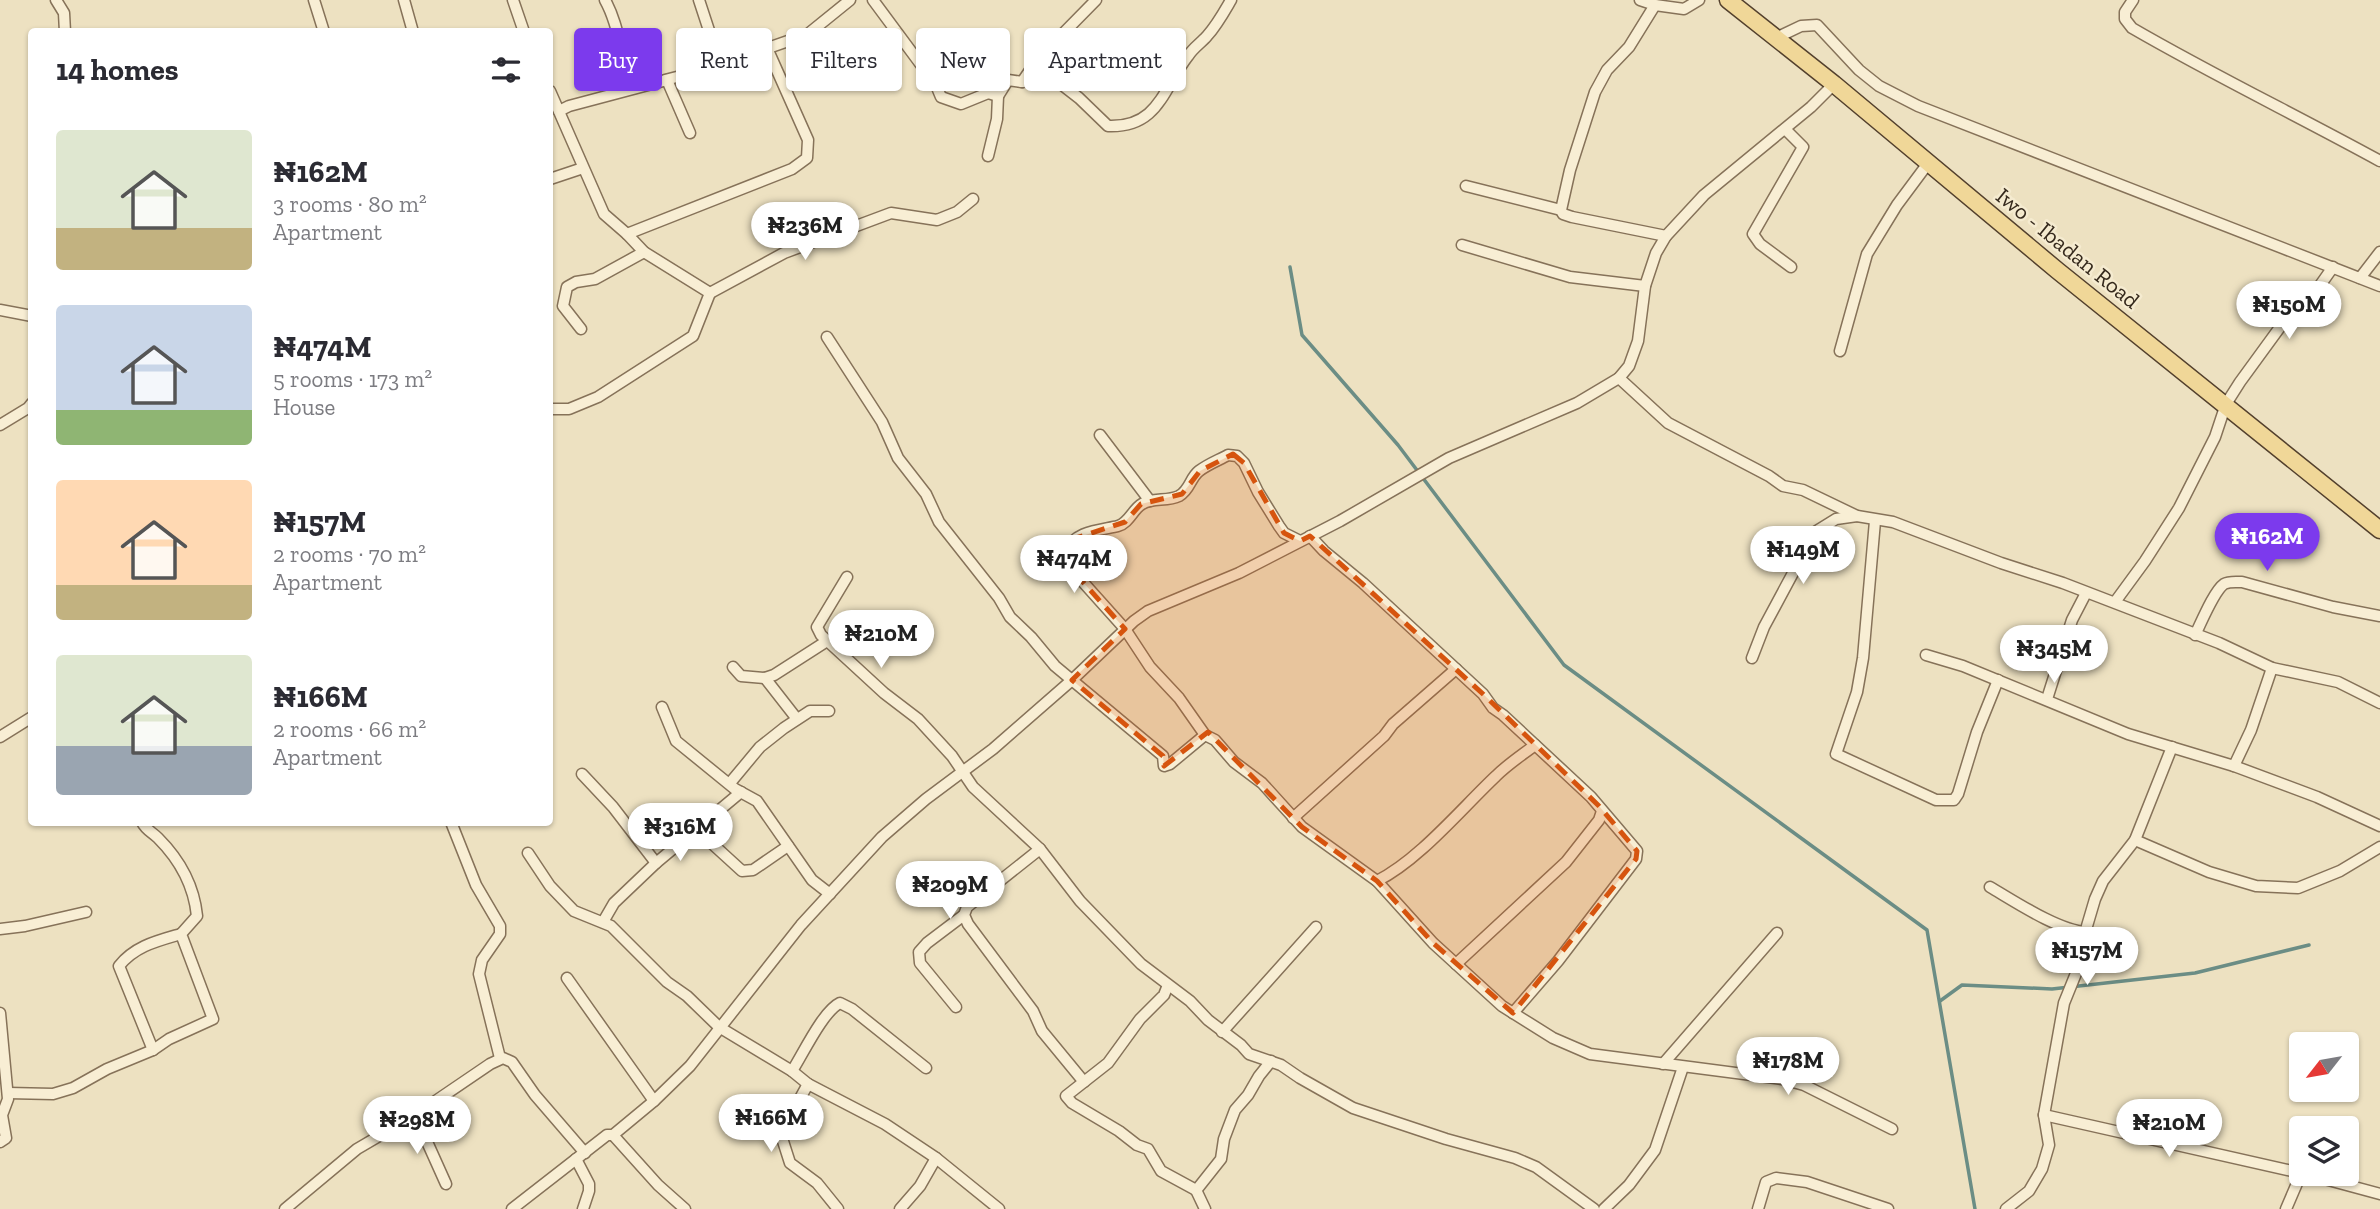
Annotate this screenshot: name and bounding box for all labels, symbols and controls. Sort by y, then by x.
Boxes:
chip: Buy [574,28,662,91]
chip: Rent [676,28,772,91]
chip: Filters [786,28,902,91]
chip: New [916,28,1010,91]
chip: Apartment [1024,28,1186,91]
icon: filters [487,51,525,89]
text: 14 homes [56,52,179,88]
text: ₦162M [273,154,368,190]
icon: home [112,158,196,242]
street label: Iwo - Ibadan Road [1991,182,2146,315]
text: 3 rooms · 80 m² [273,190,427,218]
pin: ₦236M [756,202,854,262]
text: ₦236M [767,211,843,239]
text: Apartment [273,218,382,246]
pin: ₦150M [2240,282,2338,341]
text: ₦150M [2252,290,2326,318]
text: ₦474M [273,329,371,365]
icon: home [112,333,196,417]
text: 5 rooms · 173 m² [273,365,432,393]
text: House [273,393,335,421]
text: ₦157M [273,504,366,540]
icon: home [112,508,196,592]
pin: ₦162M [2218,514,2316,573]
text: ₦162M [2231,522,2303,550]
pin: ₦149M [1754,526,1852,586]
text: ₦149M [1766,535,1840,563]
pin: ₦474M [1025,536,1123,595]
text: 2 rooms · 70 m² [273,540,426,568]
text: ₦474M [1036,544,1112,572]
text: Apartment [273,568,382,596]
pin: ₦210M [832,610,930,670]
text: ₦210M [844,619,918,647]
pin: ₦345M [2005,626,2103,685]
text: ₦345M [2016,634,2092,662]
text: ₦166M [273,679,368,715]
icon: home [112,683,196,767]
text: 2 rooms · 66 m² [273,715,426,743]
text: Apartment [273,743,382,771]
pin: ₦316M [631,804,729,863]
text: ₦316M [644,812,716,840]
pin: ₦209M [901,862,999,921]
text: ₦209M [912,870,988,898]
pin: ₦157M [2038,928,2136,987]
text: ₦157M [2051,936,2123,964]
north arrow [2289,1032,2359,1102]
map controls [2289,1032,2359,1186]
pin: ₦178M [1739,1038,1837,1097]
text: ₦178M [1752,1046,1824,1074]
pin: ₦166M [722,1094,820,1154]
pin: ₦298M [368,1096,466,1156]
pin: ₦210M [2120,1100,2218,1159]
text: ₦166M [735,1103,807,1131]
text: ₦298M [379,1105,455,1133]
text: ₦210M [2132,1108,2206,1136]
button: layers [2289,1116,2359,1186]

